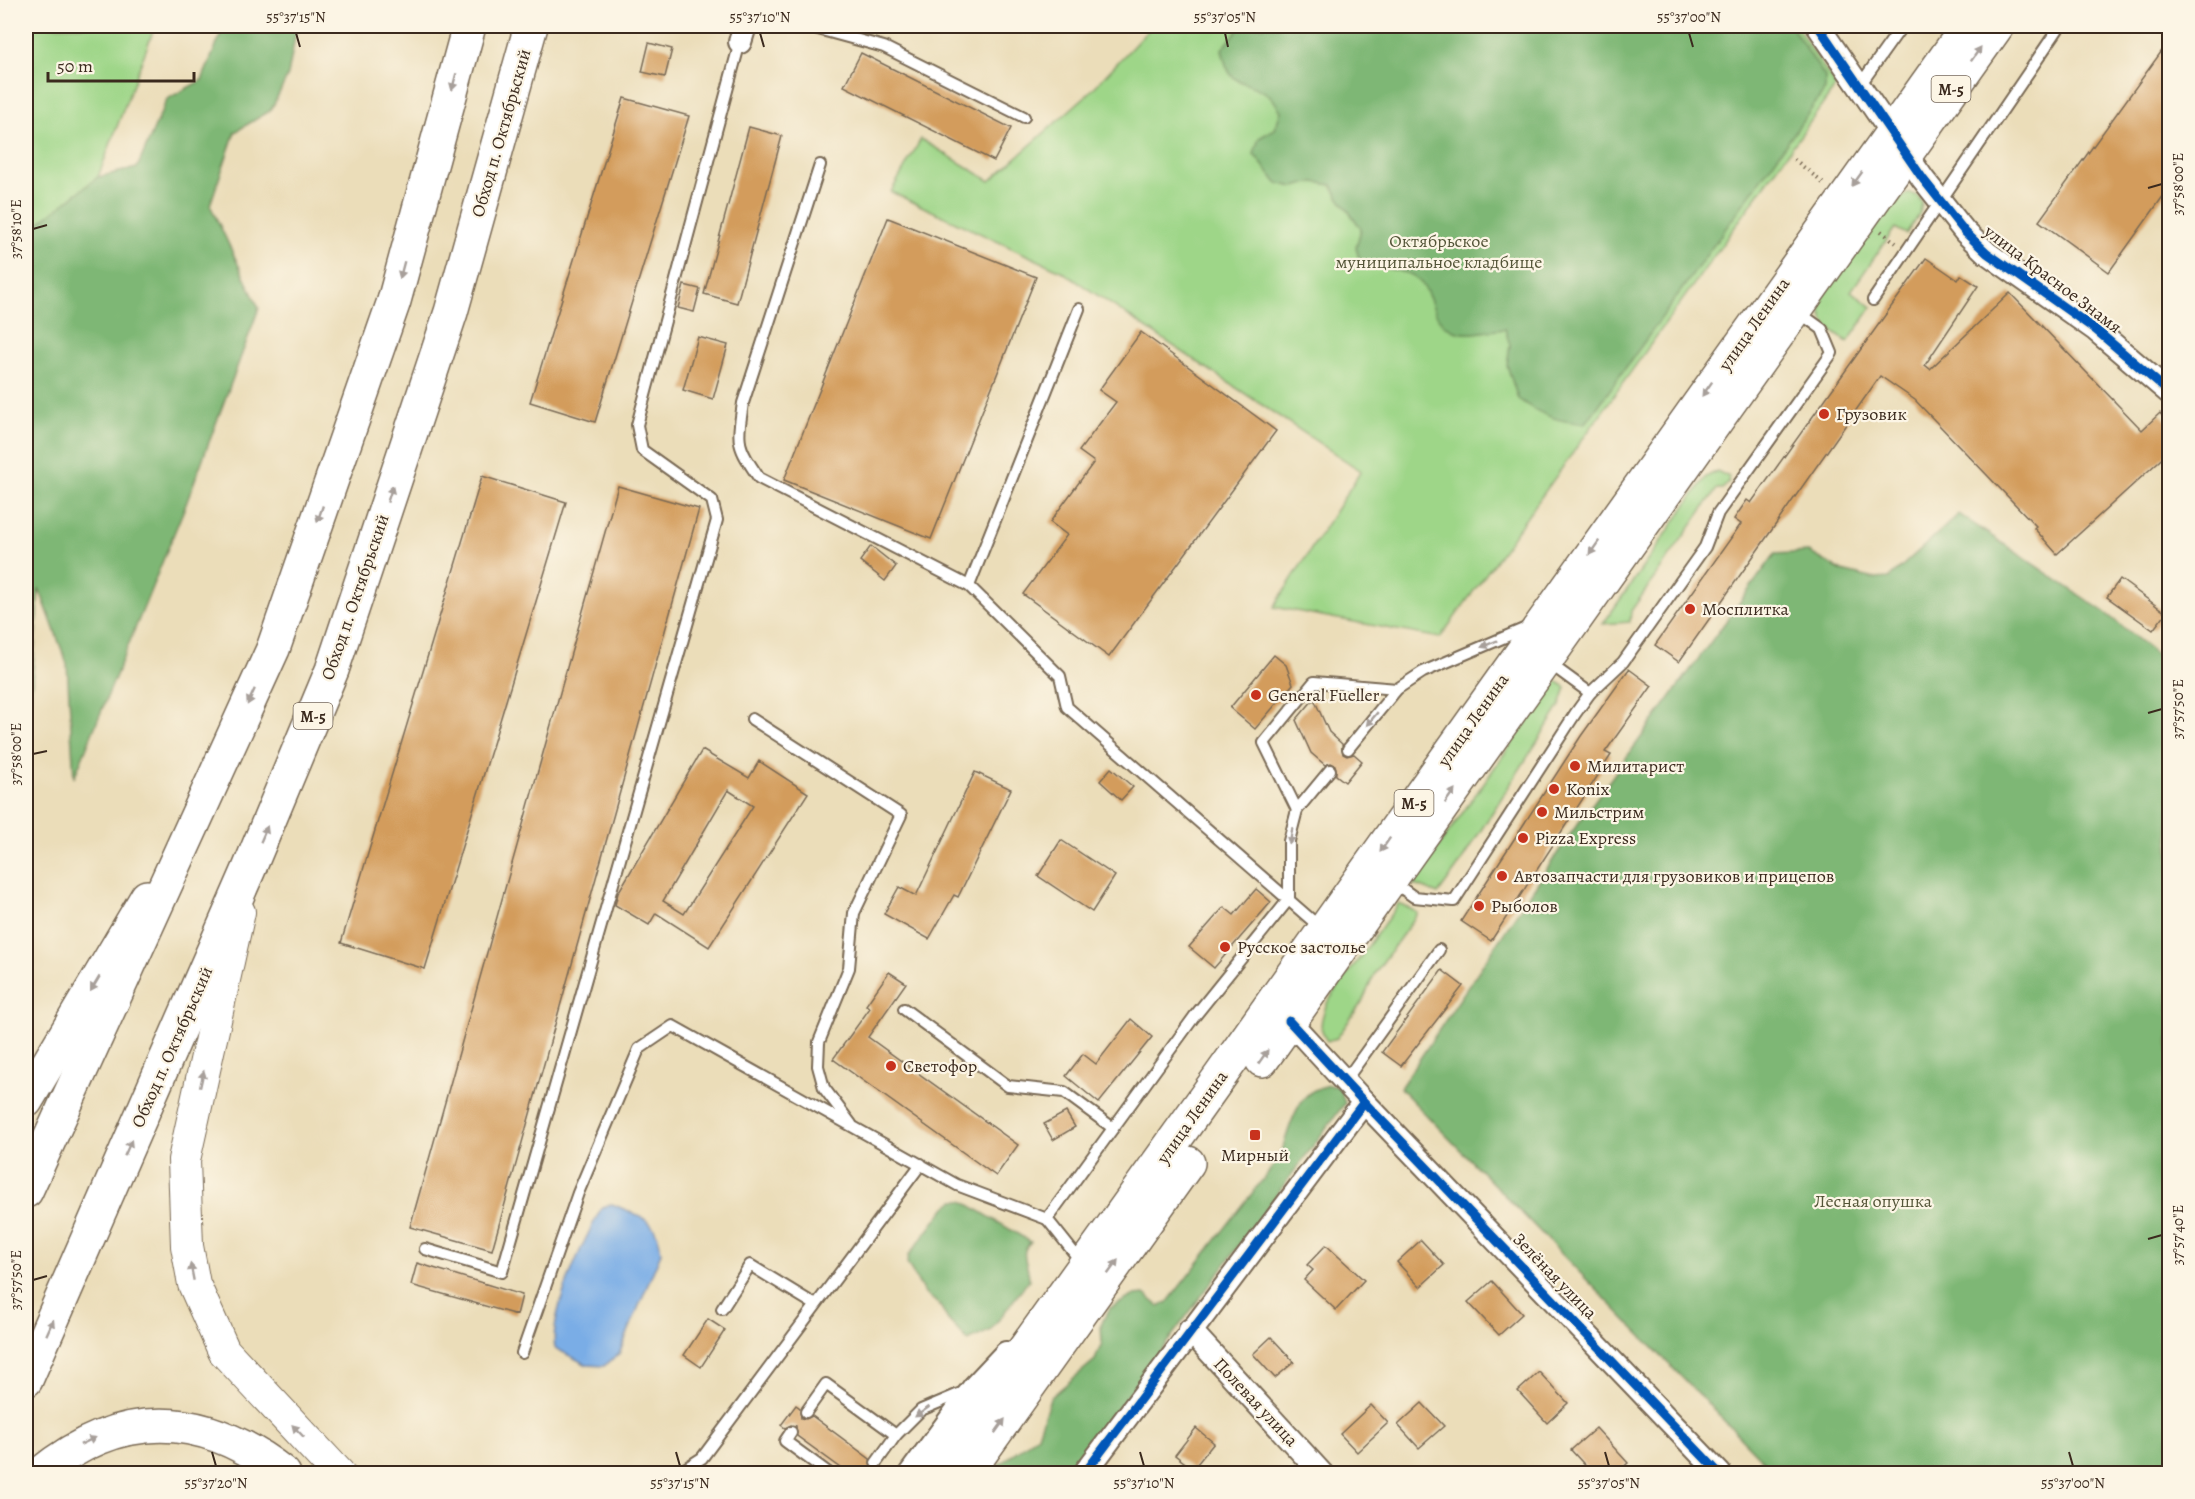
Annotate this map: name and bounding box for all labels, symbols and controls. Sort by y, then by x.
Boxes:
text: 55°37'15"N [266,7,326,27]
text: 55°37'10"N [730,7,791,27]
text: 55°37'05"N [1194,7,1256,27]
text: 55°37'00"N [1657,7,1721,27]
scale bar [48,45,194,83]
street label: Обход п. Октябрьский [465,46,537,220]
one-way arrow [1970,47,1982,63]
text: 50 m [57,54,93,78]
one-way arrow [449,73,458,91]
road number: М-5 [1932,76,1970,102]
text: 37°58'00"E [2168,153,2188,215]
one-way arrow [1851,171,1863,187]
text: 37°58'10"E [6,199,26,259]
street label: улица Красное Знамя [1979,219,2127,339]
park label: Октябрьское муниципальное кладбище [1336,229,1542,274]
one-way arrow [397,261,407,279]
street label: улица Ленина [1712,272,1795,376]
one-way arrow [1701,381,1713,397]
place label: Грузовик [1836,402,1907,426]
marker: Грузовик [1817,407,1831,421]
one-way arrow [386,485,396,503]
one-way arrow [314,505,324,523]
street label: Обход п. Октябрьский [315,511,395,683]
one-way arrow [1588,540,1600,556]
place label: Мосплитка [1702,597,1789,621]
marker: Мосплитка [1683,602,1697,616]
one-way arrow [1480,639,1498,649]
street label: улица Ленина [1431,668,1514,772]
text: 37°57'50"E [2168,679,2188,739]
place label: General Fueller [1268,683,1380,707]
one-way arrow [247,688,256,705]
marker: General Fueller [1249,688,1263,702]
road number: М-5 [294,703,332,729]
one-way arrow [1366,711,1379,727]
text: 37°58'00"E [6,723,26,785]
place label: Милитарист [1587,754,1684,778]
marker: Милитарист [1568,759,1582,773]
place label: Konix [1566,777,1610,801]
marker: Konix [1547,782,1561,796]
one-way arrow [1444,789,1456,805]
road number: М-5 [1394,790,1434,816]
place label: Мильстрим [1554,800,1644,824]
marker: Мильстрим [1535,805,1549,819]
one-way arrow [259,826,268,843]
place label: Pizza Express [1535,826,1636,850]
one-way arrow [1286,827,1295,846]
marker: Pizza Express [1516,831,1530,845]
one-way arrow [1379,836,1391,852]
place label: Автозапчасти для грузовиков и прицепов [1513,864,1834,888]
marker: Автозапчасти для грузовиков и прицепов [1495,869,1509,883]
place label: Рыболов [1491,894,1558,918]
marker: Рыболов [1472,899,1486,913]
place label: Русское застолье [1237,935,1366,959]
marker: Русское застолье [1218,940,1232,954]
street label: Обход п. Октябрьский [126,963,218,1131]
one-way arrow [90,976,101,992]
one-way arrow [1257,1050,1269,1066]
place label: Светофор [903,1054,977,1078]
marker: Светофор [884,1059,898,1073]
street label: улица Ленина [1150,1065,1233,1169]
one-way arrow [198,1070,207,1089]
marker: Мирный [1248,1128,1262,1142]
one-way arrow [123,1139,133,1157]
place label: Мирный [1221,1143,1289,1167]
park label: Лесная опушка [1814,1189,1933,1213]
text: 37°57'40"E [2168,1205,2188,1265]
street label: Зелёная улица [1508,1227,1603,1325]
text: 37°57'50"E [6,1250,26,1310]
one-way arrow [1107,1260,1119,1276]
one-way arrow [187,1262,196,1281]
one-way arrow [46,1318,55,1336]
street label: Полевая улица [1208,1352,1304,1452]
one-way arrow [914,1406,930,1418]
one-way arrow [994,1418,1006,1434]
one-way arrow [291,1424,305,1439]
one-way arrow [79,1437,96,1446]
text: 55°37'20"N [185,1473,248,1493]
text: 55°37'15"N [650,1473,710,1493]
text: 55°37'10"N [1114,1473,1175,1493]
text: 55°37'05"N [1578,1473,1640,1493]
text: 55°37'00"N [2041,1473,2105,1493]

